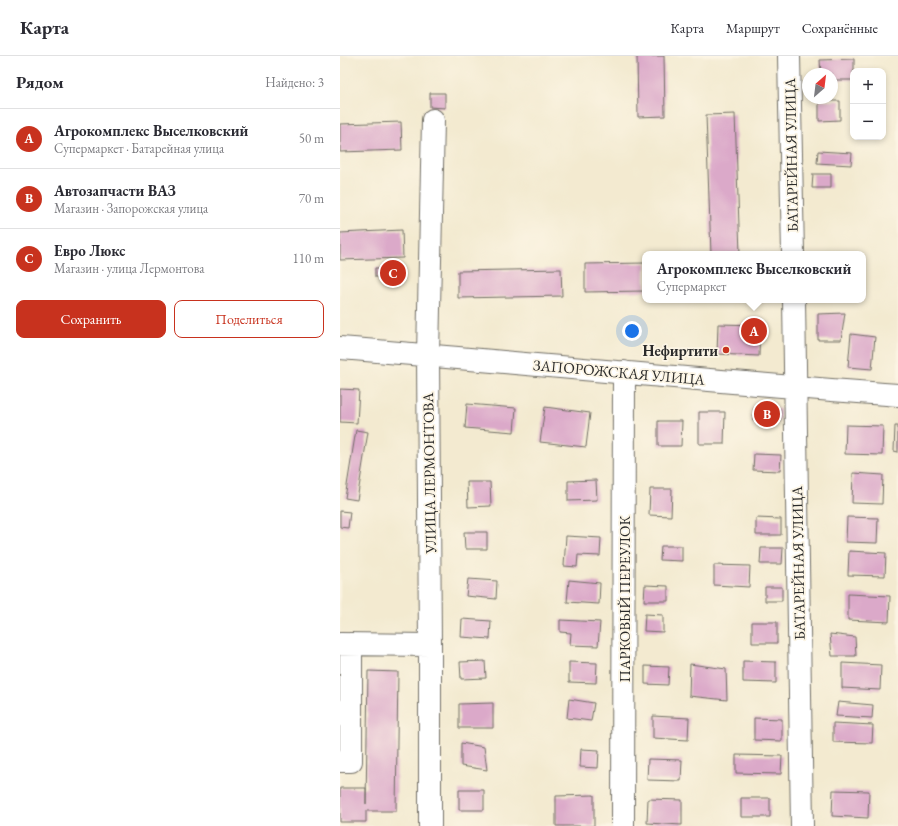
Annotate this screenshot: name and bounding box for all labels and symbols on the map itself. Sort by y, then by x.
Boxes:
north arrow [802,68,838,104]
street label: БАТАРЕЙНАЯ УЛИЦА [780,77,802,232]
pin: C [380,258,406,288]
pin: A [741,316,767,346]
your location [622,321,642,341]
place label: Нефиртити [643,341,718,360]
marker: Нефиртити [721,345,731,355]
street label: ЗАПОРОЖСКАЯ УЛИЦА [532,355,706,389]
street label: УЛИЦА ЛЕРМОНТОВА [418,392,440,555]
pin: B [754,399,780,429]
street label: БАТАРЕЙНАЯ УЛИЦА [787,485,809,640]
street label: ПАРКОВЫЙ ПЕРЕУЛОК [615,515,634,682]

